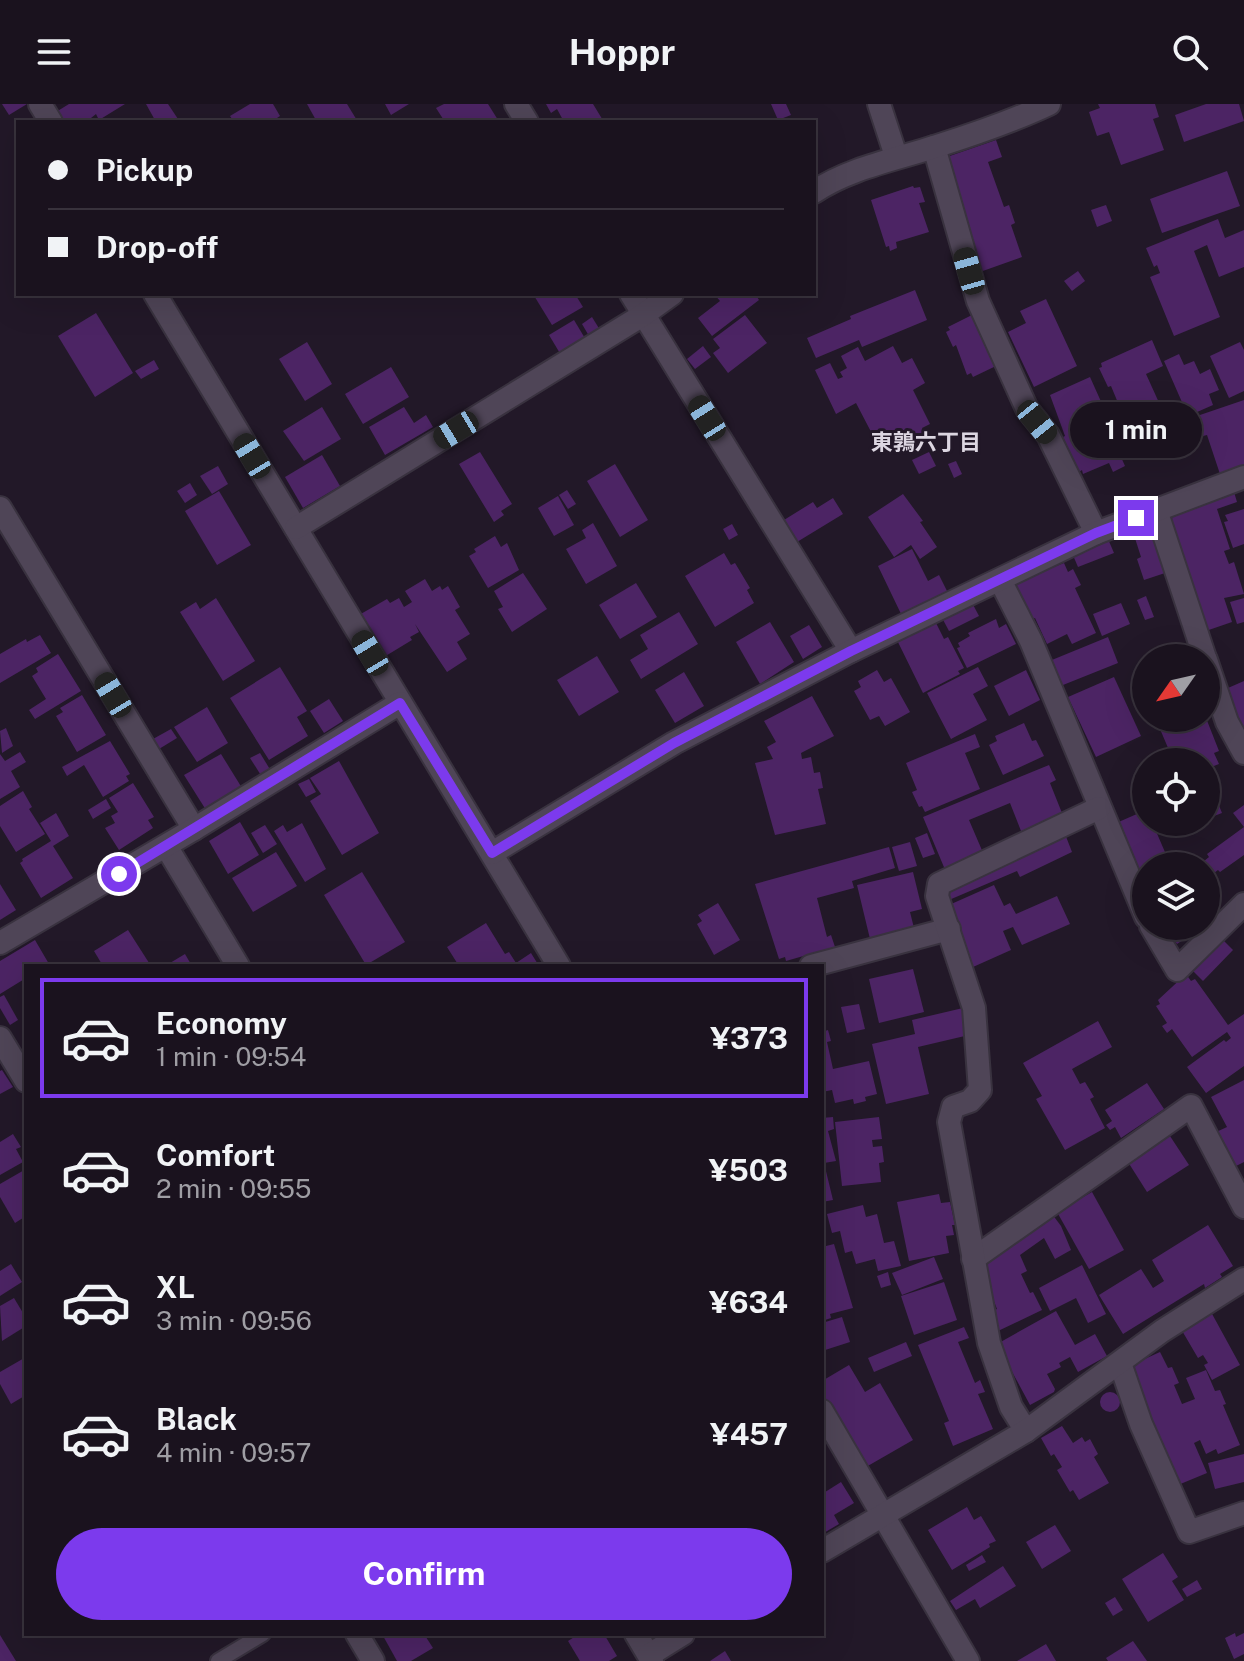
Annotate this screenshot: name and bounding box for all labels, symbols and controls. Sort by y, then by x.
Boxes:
icon: menu [32,30,76,74]
icon: search [1168,30,1212,74]
text: Hoppr [569,31,675,73]
text: Pickup [96,152,193,188]
text: Drop-off [96,229,218,265]
car [951,245,987,297]
car [684,391,730,445]
car [1013,396,1061,448]
callout: 1 min [1070,402,1202,458]
car [429,407,483,453]
text: 1 min [1105,414,1167,445]
car [229,429,275,483]
district label: 東鶉六丁目 [871,429,981,455]
route end [1118,500,1154,536]
car [347,626,393,680]
north arrow [1132,644,1220,732]
map controls [1132,644,1220,940]
car [90,668,136,722]
button: locate [1132,748,1220,836]
button: layers [1132,852,1220,940]
route start [101,856,137,892]
icon: car [60,1002,132,1074]
text: Economy [156,1005,287,1041]
text: ¥373 [710,1020,788,1056]
text: 1 min · 09:54 [156,1041,306,1072]
icon: car [60,1134,132,1206]
text: Comfort [156,1137,275,1173]
text: ¥503 [709,1152,788,1188]
text: 2 min · 09:55 [156,1173,312,1204]
icon: car [60,1266,132,1338]
text: XL [156,1269,195,1305]
text: ¥634 [709,1284,788,1320]
text: 3 min · 09:56 [156,1305,312,1336]
icon: car [60,1398,132,1470]
text: Black [156,1401,237,1437]
text: ¥457 [710,1416,788,1452]
text: 4 min · 09:57 [156,1437,311,1468]
button: Confirm [56,1528,792,1620]

